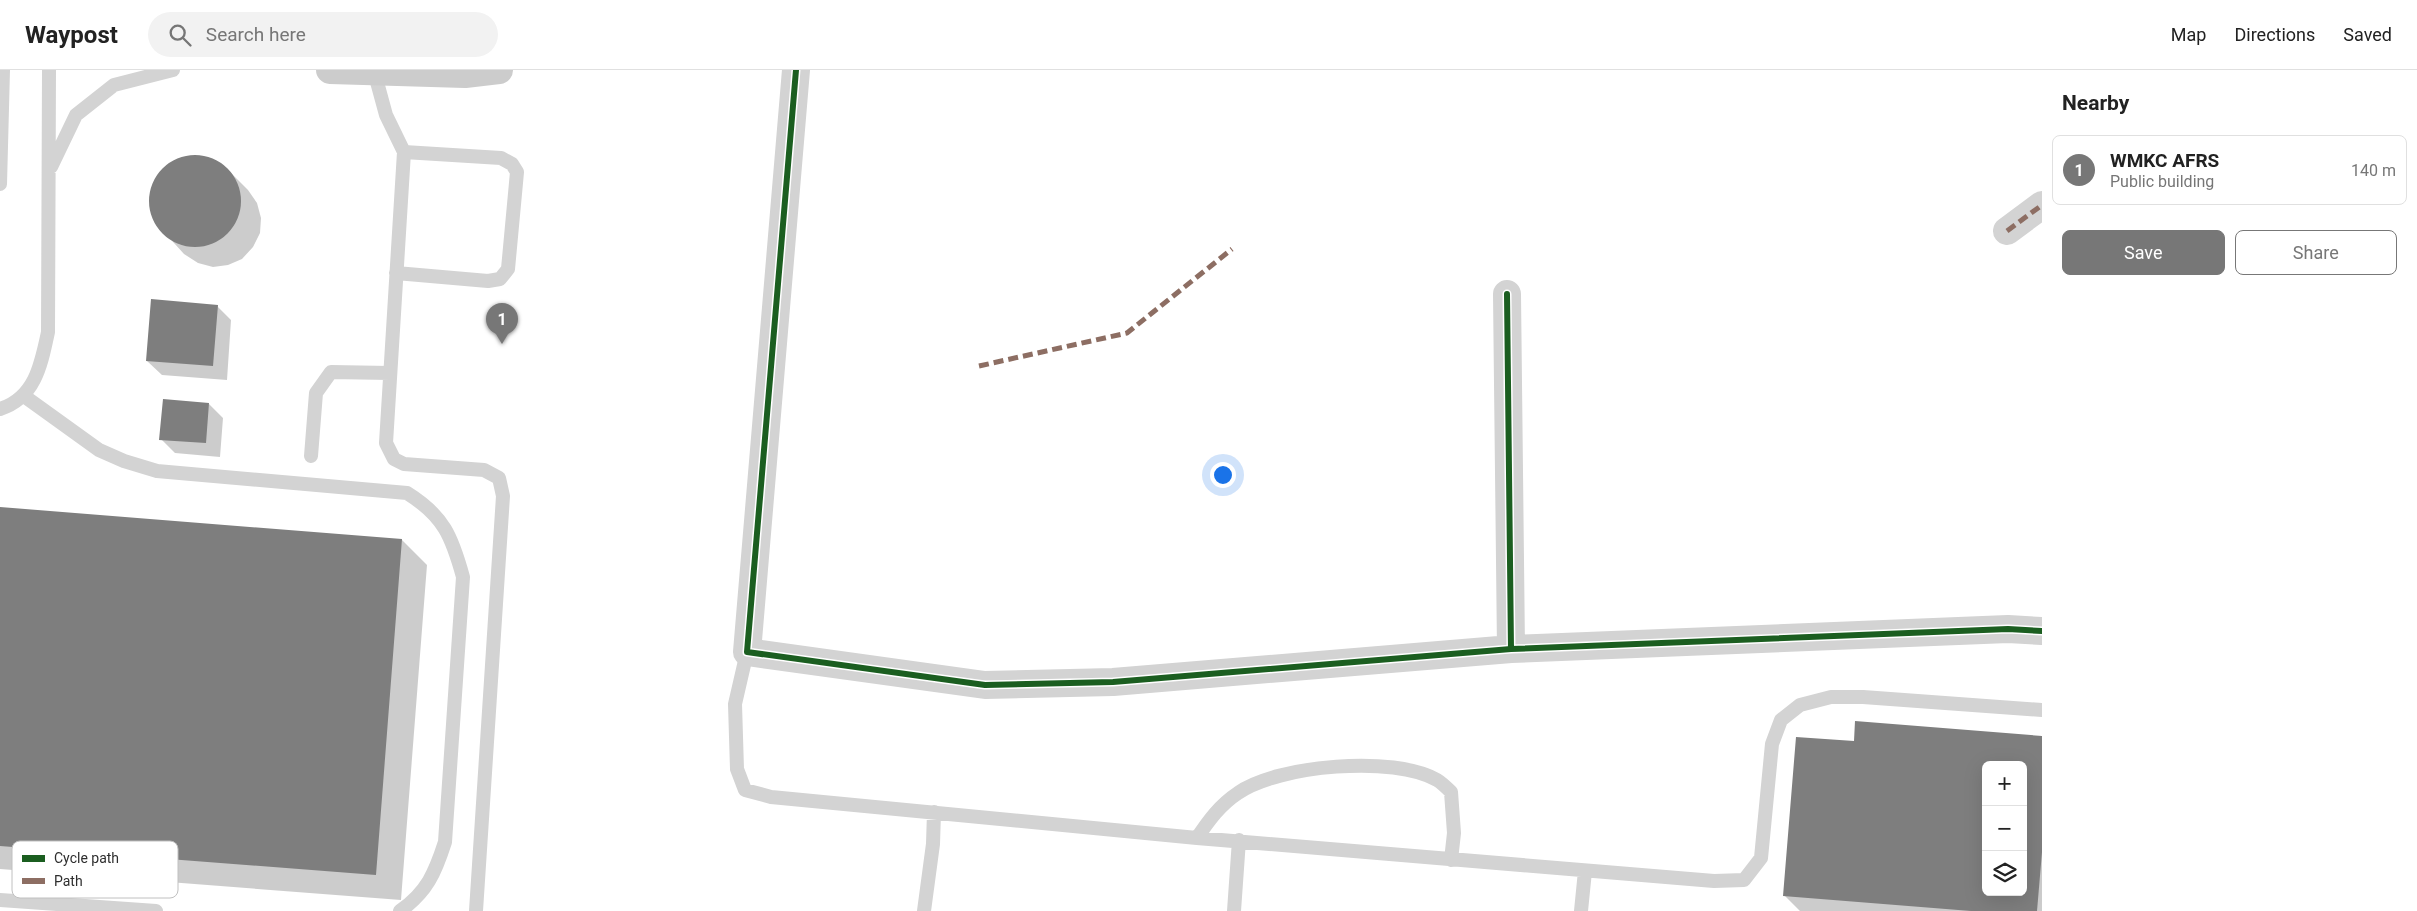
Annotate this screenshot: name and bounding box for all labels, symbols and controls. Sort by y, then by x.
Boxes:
search box [148,12,498,57]
text: Waypost [25,21,118,49]
icon: search [166,21,194,49]
text: Search here [206,23,306,46]
text: Map [2171,24,2206,45]
text: Directions [2234,24,2315,45]
text: Saved [2343,24,2392,45]
text: Nearby [2062,91,2129,115]
text: WMKC AFRS [2110,149,2219,172]
text: 1 [2074,161,2084,180]
text: 140 m [2351,161,2396,180]
text: Public building [2110,172,2214,191]
button: Save [2062,230,2225,275]
button: Share [2235,230,2397,275]
pin: 1 [486,303,518,344]
your location [1210,462,1236,488]
map controls [1982,761,2027,896]
button: + [1982,761,2027,806]
button: − [1982,806,2027,851]
legend [12,841,178,898]
text: Cycle path [54,850,119,866]
button: layers [1982,851,2027,896]
text: Path [54,873,83,889]

